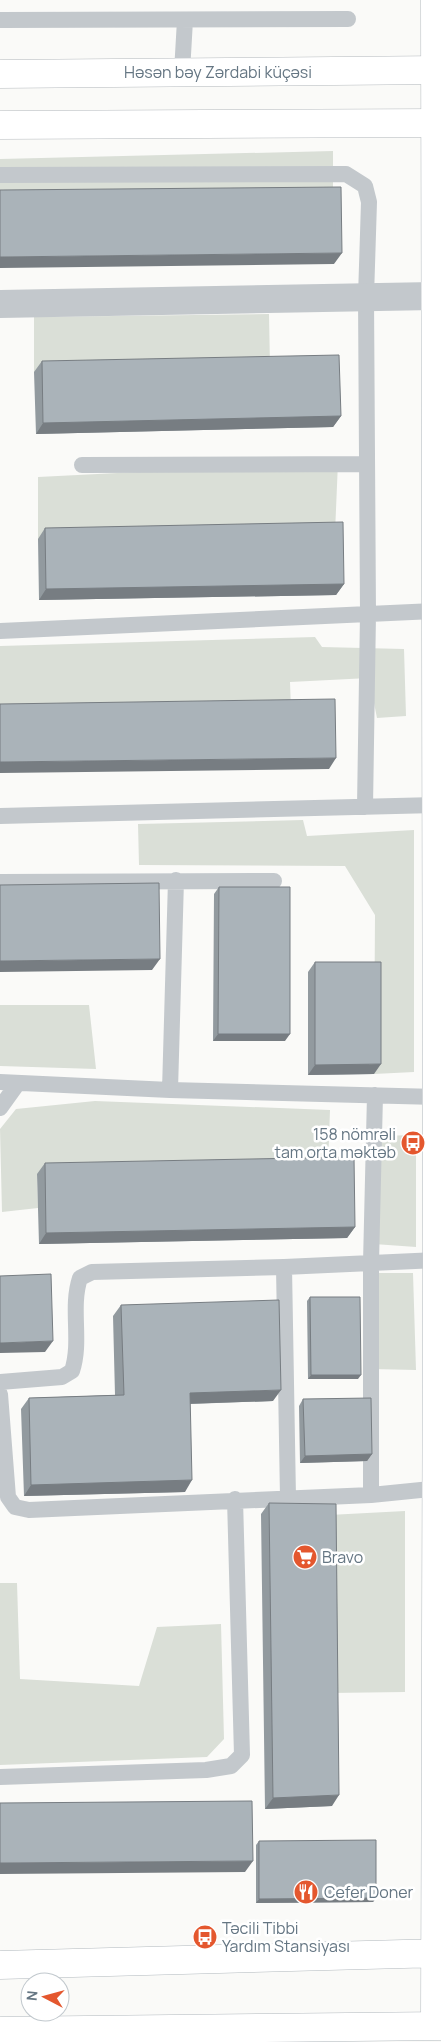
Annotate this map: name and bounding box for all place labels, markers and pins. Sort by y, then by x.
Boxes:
place label: 158 nömrəli tam orta məktəb [274,1123,396,1163]
bus stop icon: 158 nömrəli tam orta məktəb [400,1130,426,1156]
supermarket icon: Bravo [292,1544,318,1570]
place label: Bravo [322,1546,363,1568]
restaurant icon: Cefer Doner [293,1879,319,1905]
place label: Cefer Doner [324,1881,413,1903]
place label: Təcili Tibbi Yardım Stansiyası [222,1917,350,1957]
bus stop icon: Təcili Tibbi Yardım Stansiyası [192,1924,218,1950]

